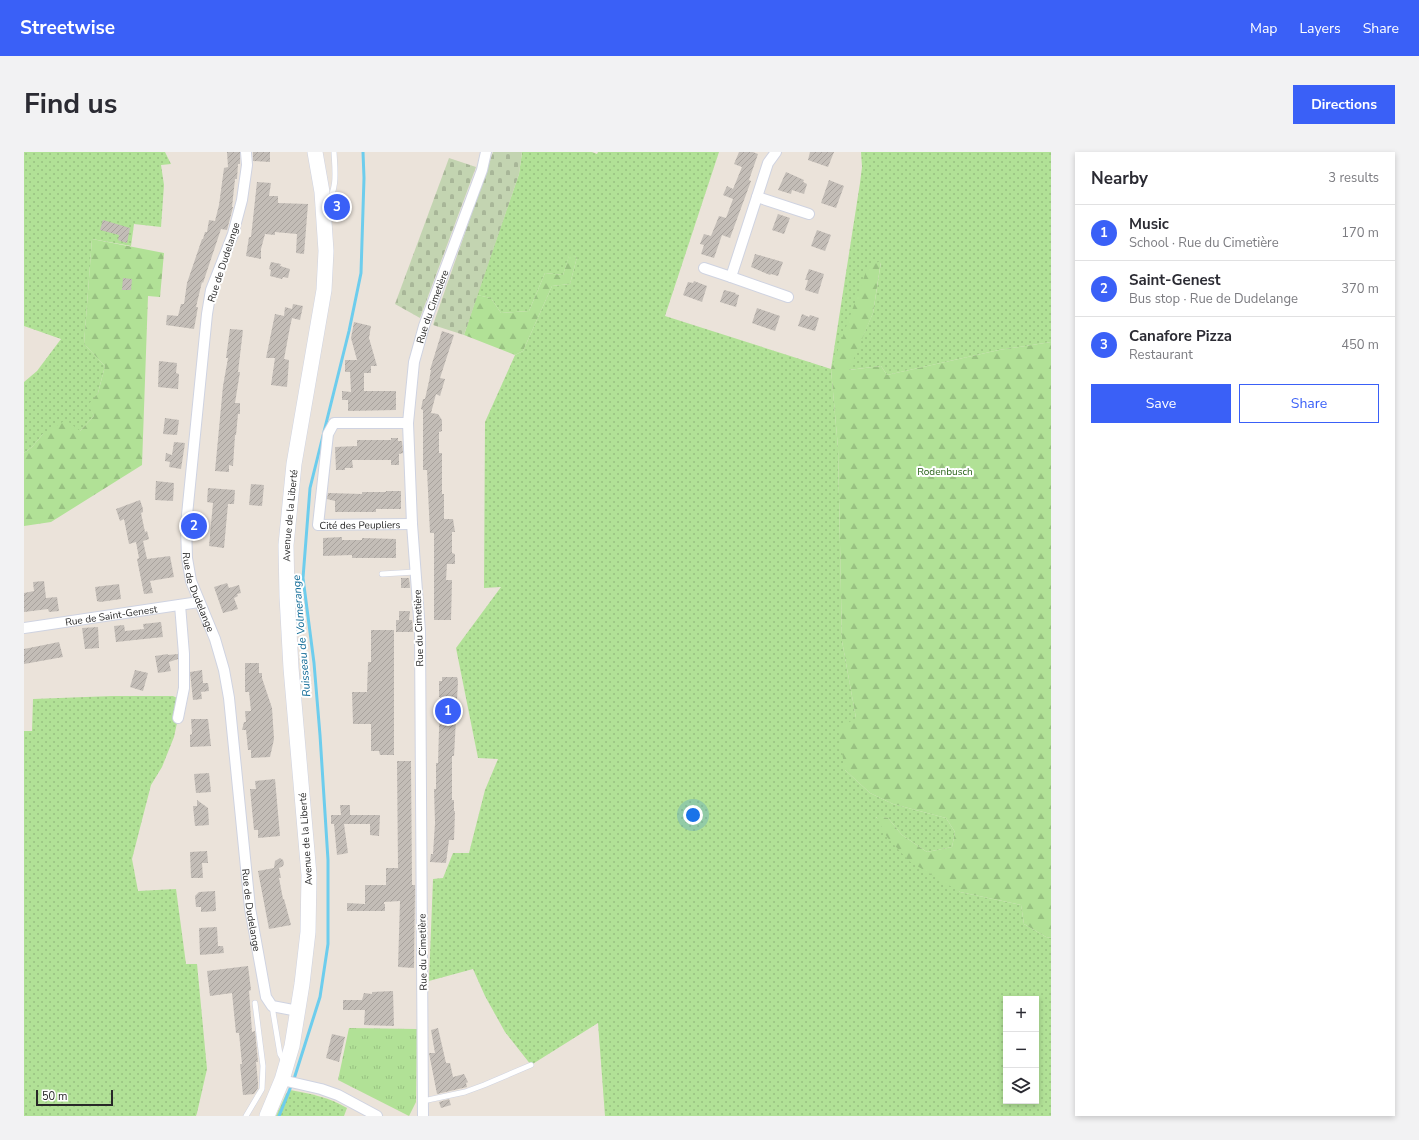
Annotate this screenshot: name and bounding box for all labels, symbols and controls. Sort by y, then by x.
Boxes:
text: Streetwise [20,15,115,41]
text: Map [1250,19,1277,38]
text: Layers [1299,19,1341,38]
text: Share [1363,19,1399,38]
text: Find us [24,85,118,123]
button: Directions [1293,85,1395,124]
text: Nearby [1091,167,1148,190]
text: 3 results [1328,169,1379,187]
pin: 3 [324,192,350,222]
text: Music [1129,214,1169,234]
street label: Rue de Dudelange [204,221,243,304]
text: 1 [1100,224,1108,242]
text: 170 m [1341,224,1379,242]
text: School · Rue du Cimetière [1129,234,1279,252]
street label: Rue du Cimetière [413,268,452,345]
text: Saint-Genest [1129,270,1221,290]
text: 2 [1100,280,1108,298]
text: 370 m [1341,280,1379,298]
text: Bus stop · Rue de Dudelange [1129,290,1298,308]
text: Canafore Pizza [1129,326,1232,346]
text: 3 [1100,336,1108,354]
text: 450 m [1341,336,1379,354]
text: Restaurant [1129,346,1193,364]
button: Save [1091,384,1231,423]
button: Share [1239,384,1379,423]
park label: Rodenbusch [917,465,973,479]
street label: Avenue de la Liberté [280,469,301,562]
pin: 2 [181,511,207,541]
street label: Cité des Peupliers [319,518,401,533]
street label: Rue de Dudelange [179,552,217,634]
water label: Ruisseau de Volmerange [289,574,314,698]
street label: Rue du Cimetière [411,589,427,667]
street label: Rue de Saint-Genest [64,602,159,630]
pin: 1 [435,696,461,726]
street label: Avenue de la Liberté [296,792,316,886]
your location [683,805,703,825]
street label: Rue de Dudelange [238,868,264,952]
street label: Rue du Cimetière [415,913,431,991]
map controls [1003,996,1039,1104]
button: + [1003,996,1039,1032]
button: − [1003,1032,1039,1068]
button: layers [1003,1068,1039,1104]
scale bar [36,1088,113,1107]
text: 50 m [42,1089,67,1104]

